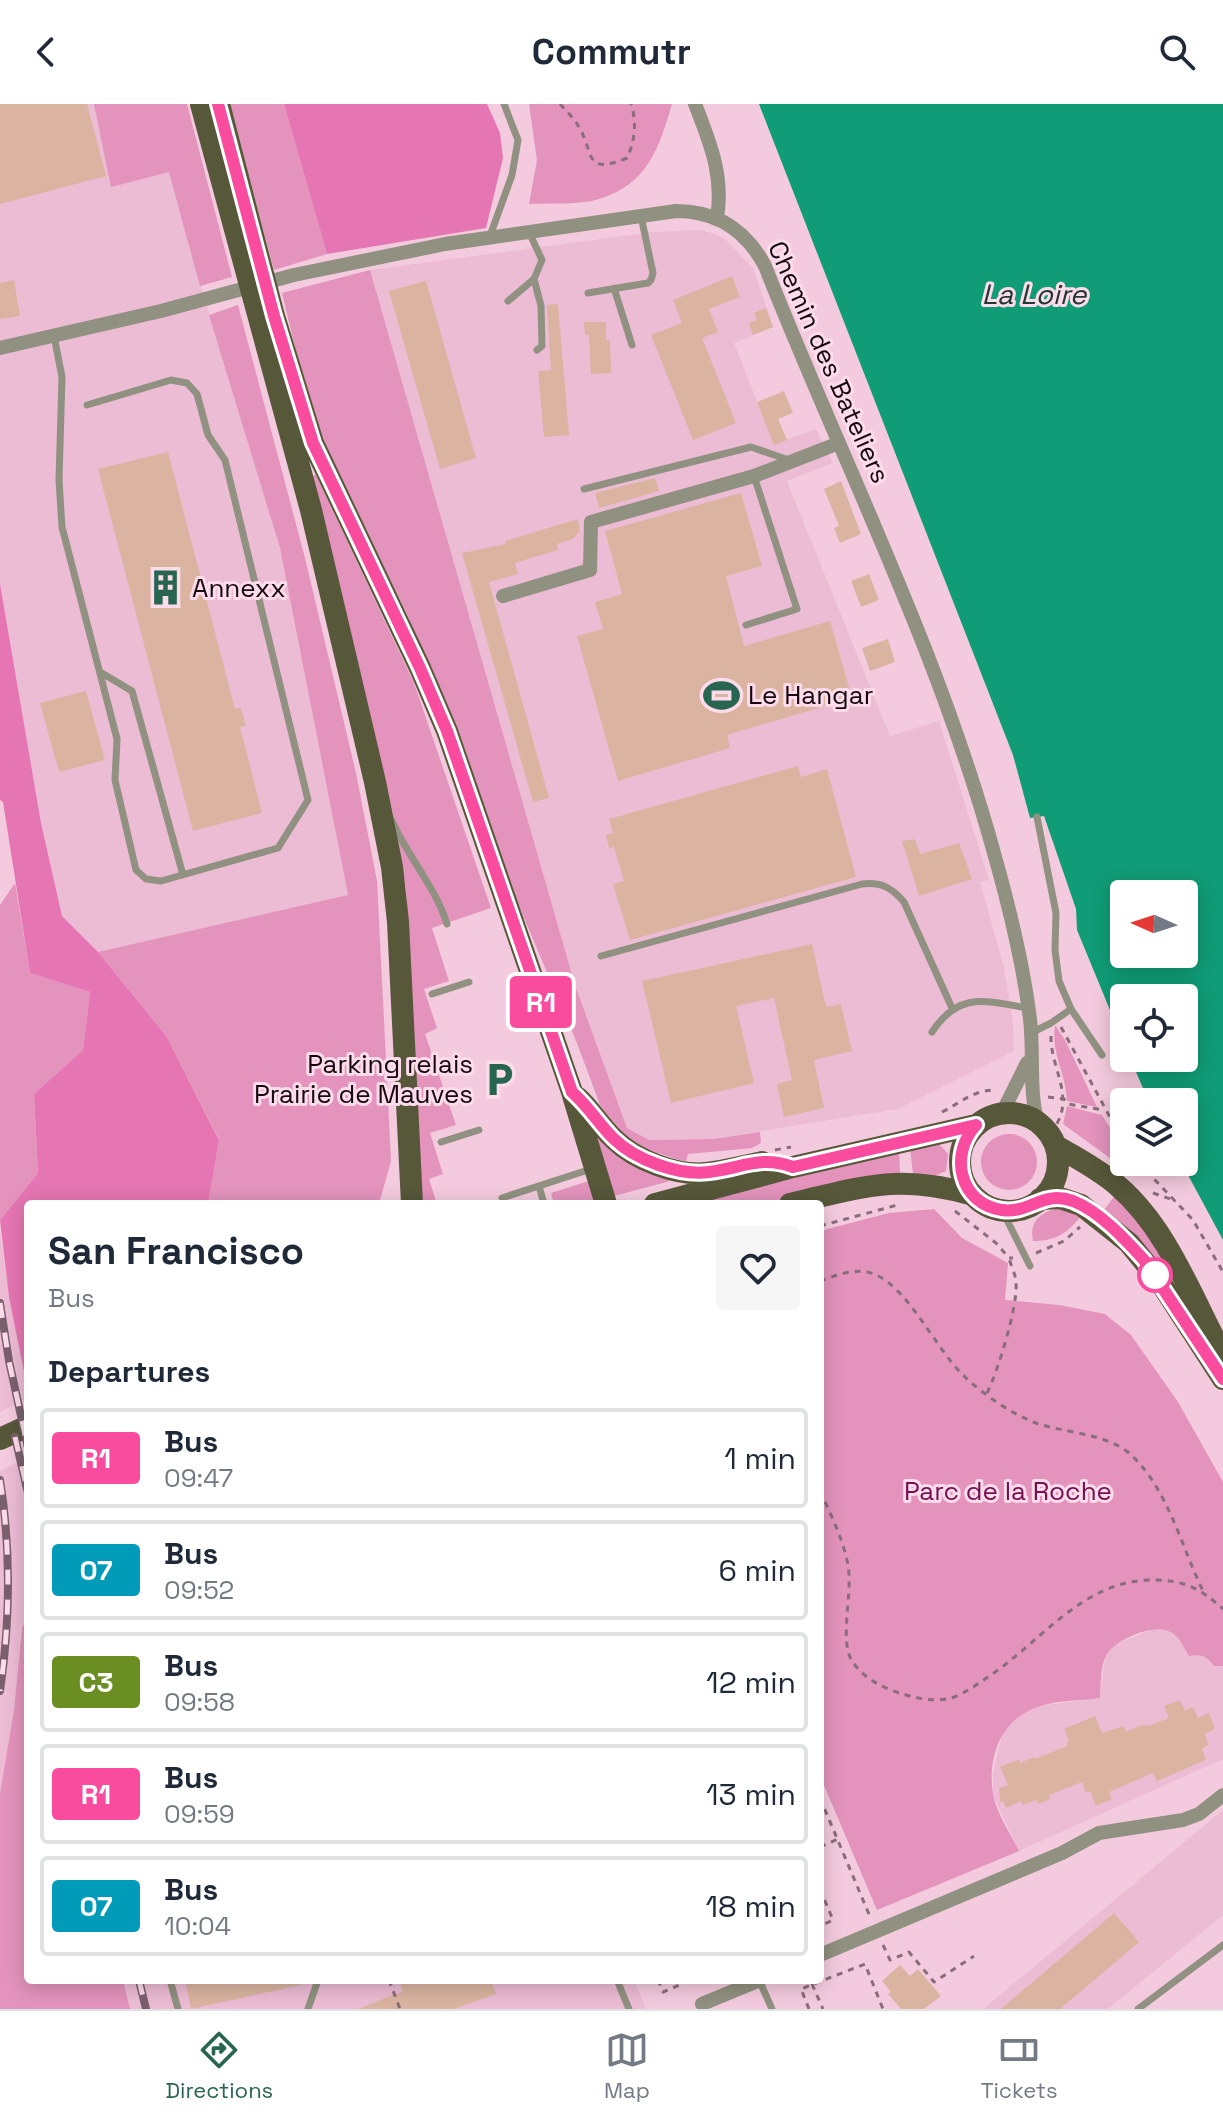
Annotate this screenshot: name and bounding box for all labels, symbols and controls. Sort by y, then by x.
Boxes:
text: Commutr [532,29,691,75]
icon: back [24,30,68,74]
icon: search [1155,30,1199,74]
street label: Chemin des Bateliers [760,236,898,488]
water label: La Loire [982,276,1088,312]
building icon: Annexx [147,569,185,607]
place label: Annexx [192,571,286,605]
sports icon: Le Hangar [703,676,741,714]
place label: Le Hangar [748,678,874,712]
north arrow [1110,880,1198,968]
map controls [1110,880,1198,1176]
line badge: R1 [505,976,577,1028]
text: R1 [526,984,556,1020]
button: locate [1110,984,1198,1072]
place label: Parking relais Prairie de Mauves [254,1047,473,1111]
parking icon: Parking relais Prairie de Mauves [480,1060,518,1098]
button: layers [1110,1088,1198,1176]
button: heart [716,1226,800,1310]
text: San Francisco [48,1227,304,1275]
unlabelled marker [1138,1258,1172,1292]
text: Bus [48,1281,95,1315]
text: Departures [48,1352,210,1391]
text: Bus [164,1422,218,1461]
text: 1 min [724,1439,796,1478]
text: R1 [81,1440,111,1476]
text: 09:47 [164,1461,233,1495]
park label: Parc de la Roche [904,1474,1112,1508]
text: Bus [164,1534,218,1573]
text: 6 min [718,1551,796,1590]
text: 07 [79,1552,113,1588]
text: 09:52 [164,1573,234,1607]
text: Bus [164,1646,218,1685]
text: 12 min [706,1663,796,1702]
text: C3 [78,1664,114,1700]
text: 09:58 [164,1685,235,1719]
text: Bus [164,1758,218,1797]
text: 13 min [706,1775,796,1814]
text: R1 [81,1776,111,1812]
text: 09:59 [164,1797,235,1831]
text: Bus [164,1870,218,1909]
text: 18 min [706,1887,796,1926]
text: 07 [79,1888,113,1924]
text: 10:04 [164,1909,231,1943]
tab: Directions [165,2028,273,2104]
tab: Map [604,2028,650,2104]
tab: Tickets [981,2028,1058,2104]

